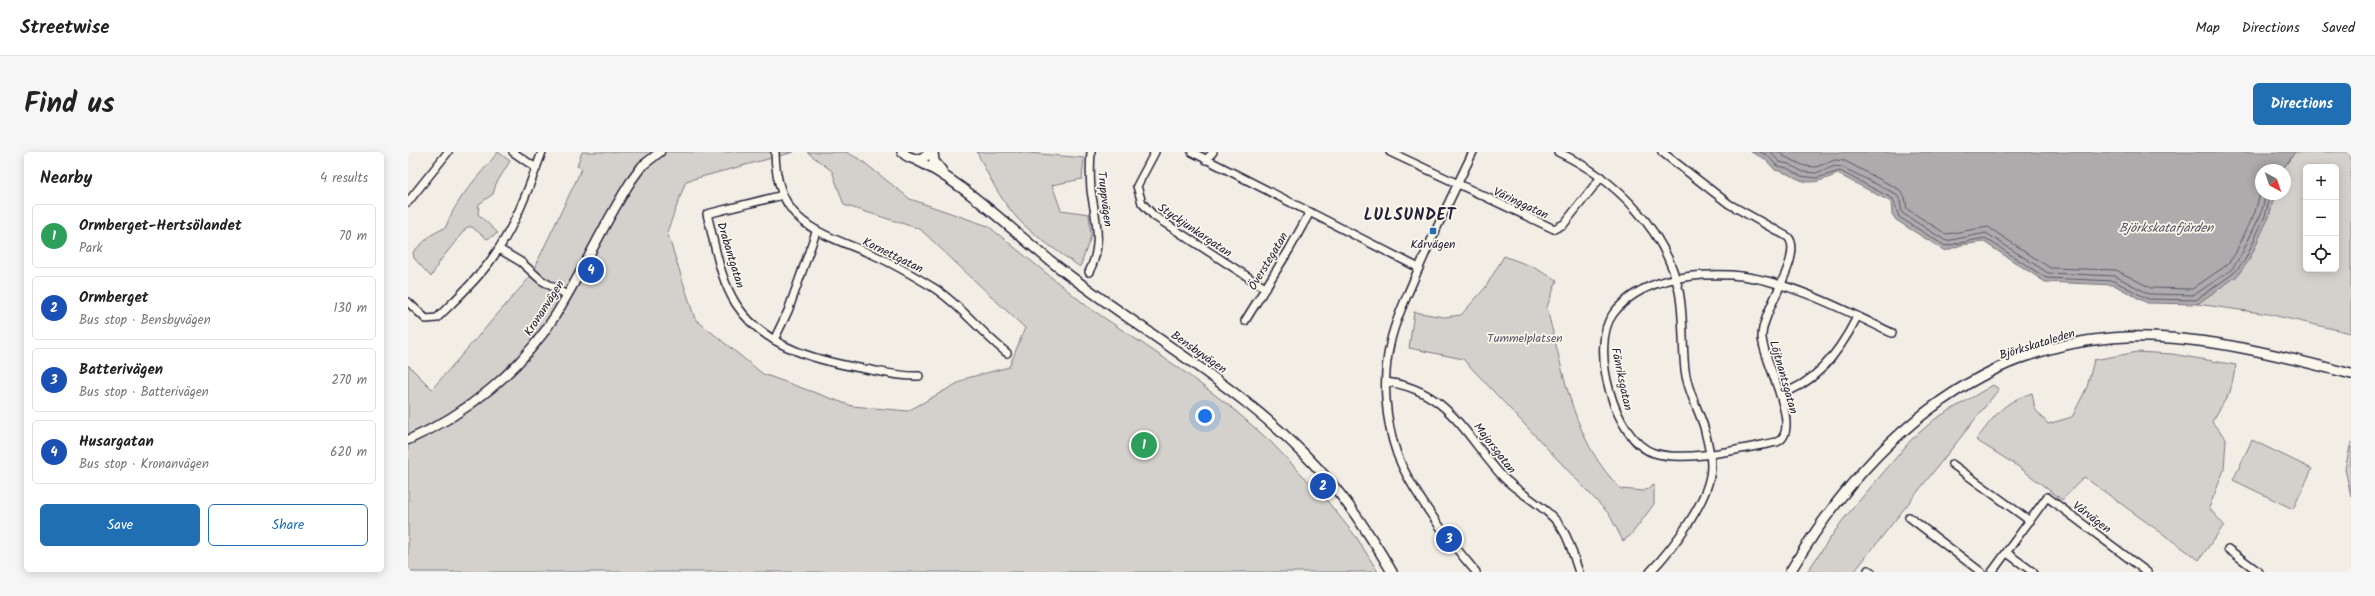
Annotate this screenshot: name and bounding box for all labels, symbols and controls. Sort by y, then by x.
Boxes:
text: Streetwise [20,13,110,43]
text: Map [2195,17,2220,39]
text: Directions [2242,17,2300,39]
text: Saved [2322,17,2355,39]
text: Find us [24,82,115,127]
button: Directions [2253,83,2351,125]
north arrow [2255,164,2291,200]
map controls [2303,164,2339,272]
button: + [2303,164,2339,200]
text: Nearby [40,165,92,192]
text: 4 results [320,168,368,189]
street label: Truppvägen [1092,170,1117,228]
street label: Väringgatan [1490,182,1552,225]
street label: Styckjunkargatan [1154,198,1236,262]
button: − [2303,200,2339,236]
district label: LULSUNDET [1364,203,1457,228]
text: Ormberget-Hertsölandet [79,214,242,238]
water label: Björkskatafjärden [2119,218,2214,239]
street label: Drabantgatan [711,220,750,291]
text: 1 [52,226,56,247]
text: 70 m [339,226,367,247]
marker: Kårvägen [1428,226,1438,236]
street label: Överstegatan [1244,229,1293,294]
street label: Kornettgatan [859,233,926,278]
place label: Kårvägen [1411,235,1455,254]
button: locate [2303,236,2339,272]
text: Park [79,238,103,259]
pin: 4 [578,255,604,285]
street label: Kronanvägen [519,277,570,340]
text: Ormberget [79,286,149,310]
text: 2 [50,298,58,319]
text: 130 m [333,298,367,319]
text: Bus stop · Bensbyvägen [79,310,211,331]
street label: Björkskataleden [1997,324,2077,365]
street label: Bensbyvägen [1167,326,1231,379]
park label: Tummelplatsen [1487,329,1563,348]
street label: Löjtnantsgatan [1764,338,1803,416]
street label: Fänriksgatan [1606,346,1637,412]
text: Batterivägen [79,358,163,382]
text: 3 [50,370,58,391]
text: 270 m [331,370,367,391]
text: Bus stop · Batterivägen [79,382,209,403]
your location [1195,406,1215,426]
street label: Majorsgatan [1468,419,1521,478]
text: Husargatan [79,430,154,454]
pin: 1 [1131,430,1157,460]
text: 4 [50,442,58,463]
text: 620 m [330,442,367,463]
text: Bus stop · Kronanvägen [79,454,209,475]
pin: 2 [1310,471,1336,501]
street label: Vårvägen [2068,496,2115,538]
button: Save [40,504,200,546]
button: Share [208,504,368,546]
pin: 3 [1436,524,1462,554]

